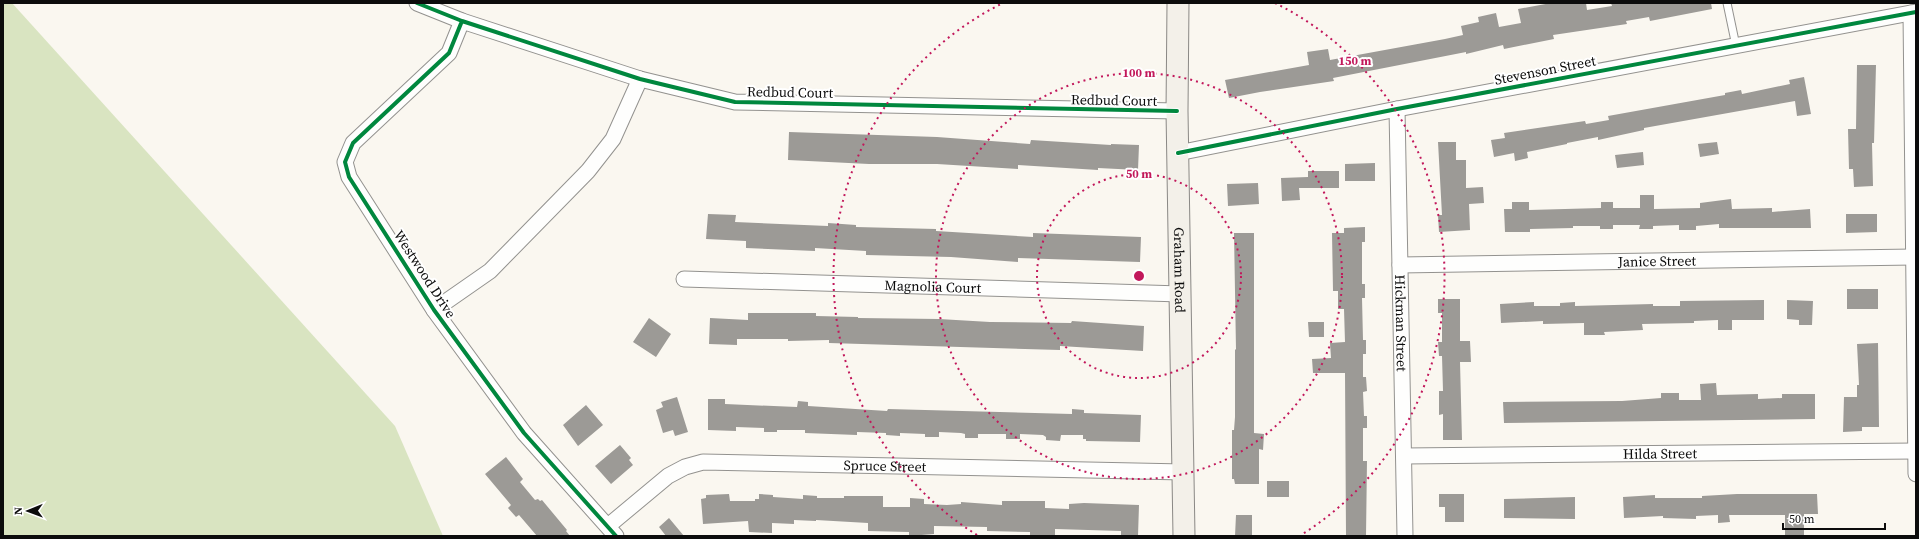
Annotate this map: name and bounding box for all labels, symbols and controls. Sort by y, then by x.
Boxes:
street label: Stevenson Street [1493,50,1598,90]
text: 150 m [1339,53,1372,69]
text: 100 m [1123,65,1156,81]
street label: Redbud Court [747,81,834,103]
street label: Redbud Court [1071,89,1158,111]
text: 50 m [1126,166,1152,182]
street label: Westwood Drive [389,226,461,322]
street label: Graham Road [1169,227,1190,313]
street label: Janice Street [1617,250,1697,272]
centre of rings [1132,269,1146,283]
street label: Hickman Street [1390,274,1412,372]
street label: Magnolia Court [884,275,982,298]
street label: Hilda Street [1623,443,1697,464]
street label: Spruce Street [843,455,927,477]
north arrow [8,491,48,531]
scale bar [1783,505,1885,531]
text: N [11,507,26,515]
text: 50 m [1789,511,1815,527]

